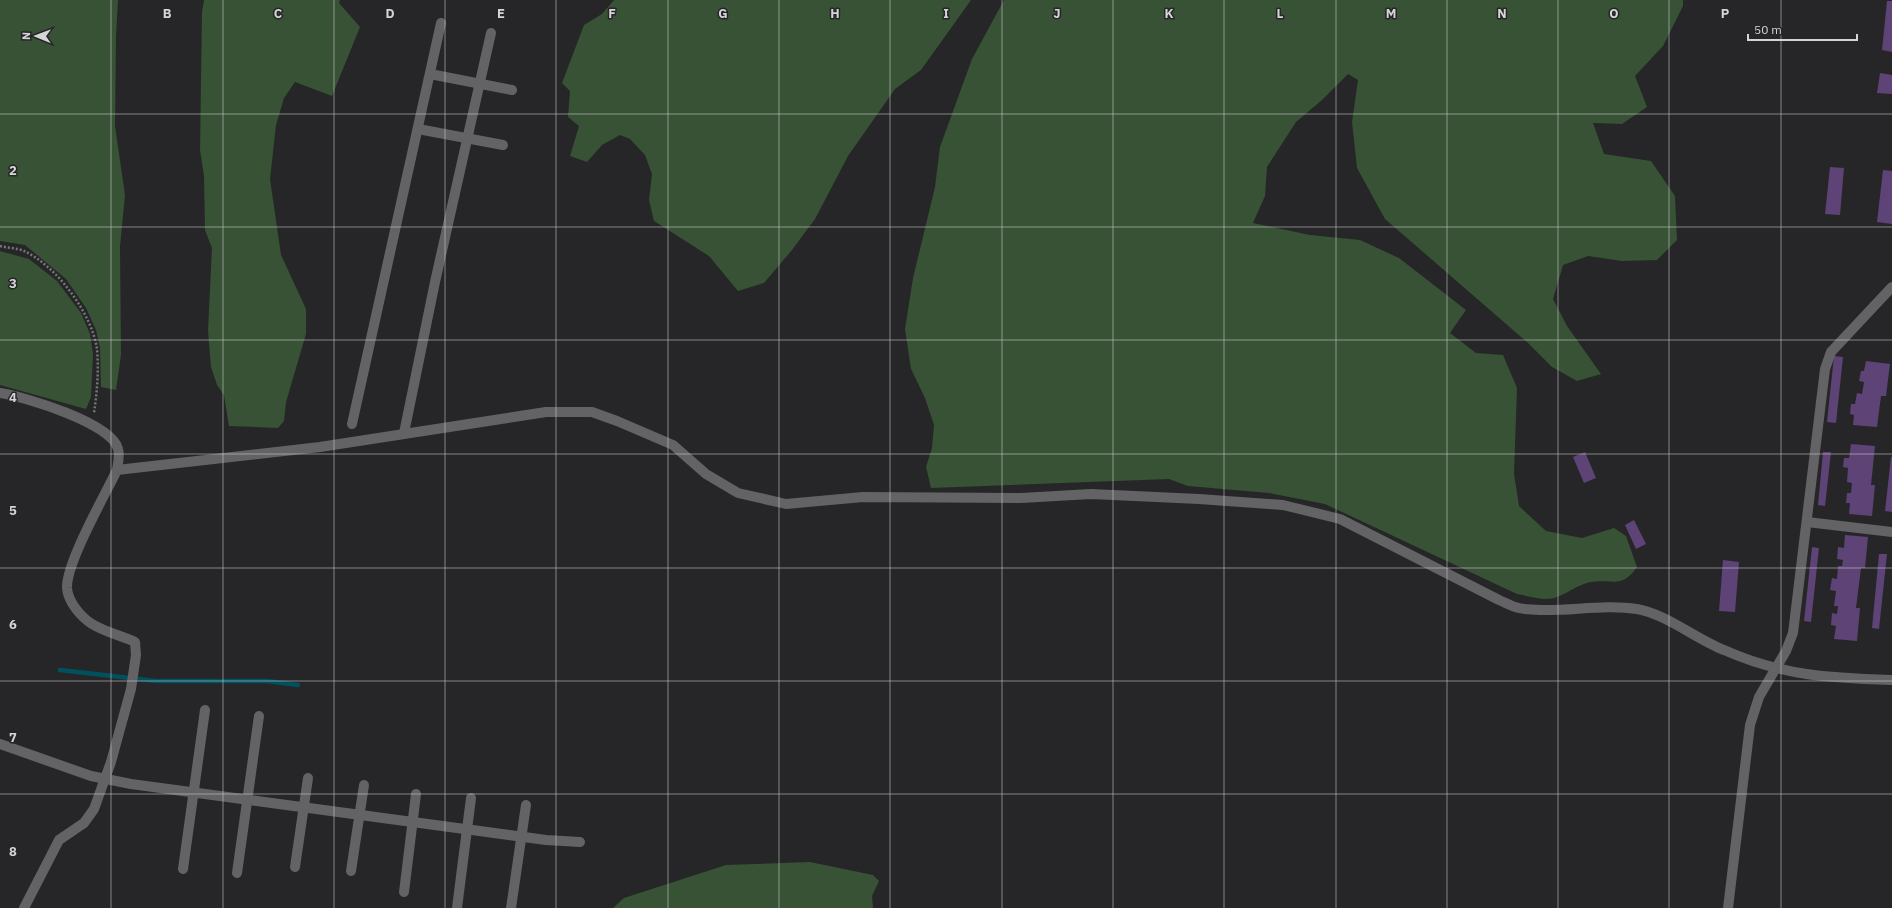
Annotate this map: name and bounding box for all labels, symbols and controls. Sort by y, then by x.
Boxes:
text: B [163,5,172,22]
text: C [274,5,283,22]
text: D [385,5,395,22]
text: E [497,5,505,22]
text: F [608,5,616,22]
text: G [718,5,728,22]
text: H [830,5,840,22]
text: I [943,5,949,22]
text: J [1053,5,1061,22]
text: K [1164,5,1174,22]
text: L [1277,5,1284,22]
text: M [1386,5,1396,22]
text: N [1497,5,1507,22]
text: O [1609,5,1619,22]
text: P [1721,5,1730,22]
north arrow [16,16,56,56]
scale bar [1748,16,1857,42]
text: 50 m [1754,22,1782,37]
text: N [19,32,33,40]
text: 2 [9,162,17,179]
text: 3 [9,275,17,292]
text: 4 [9,389,17,406]
text: 5 [9,502,17,519]
text: 6 [9,616,17,633]
text: 7 [9,729,17,746]
text: 8 [9,843,17,860]

